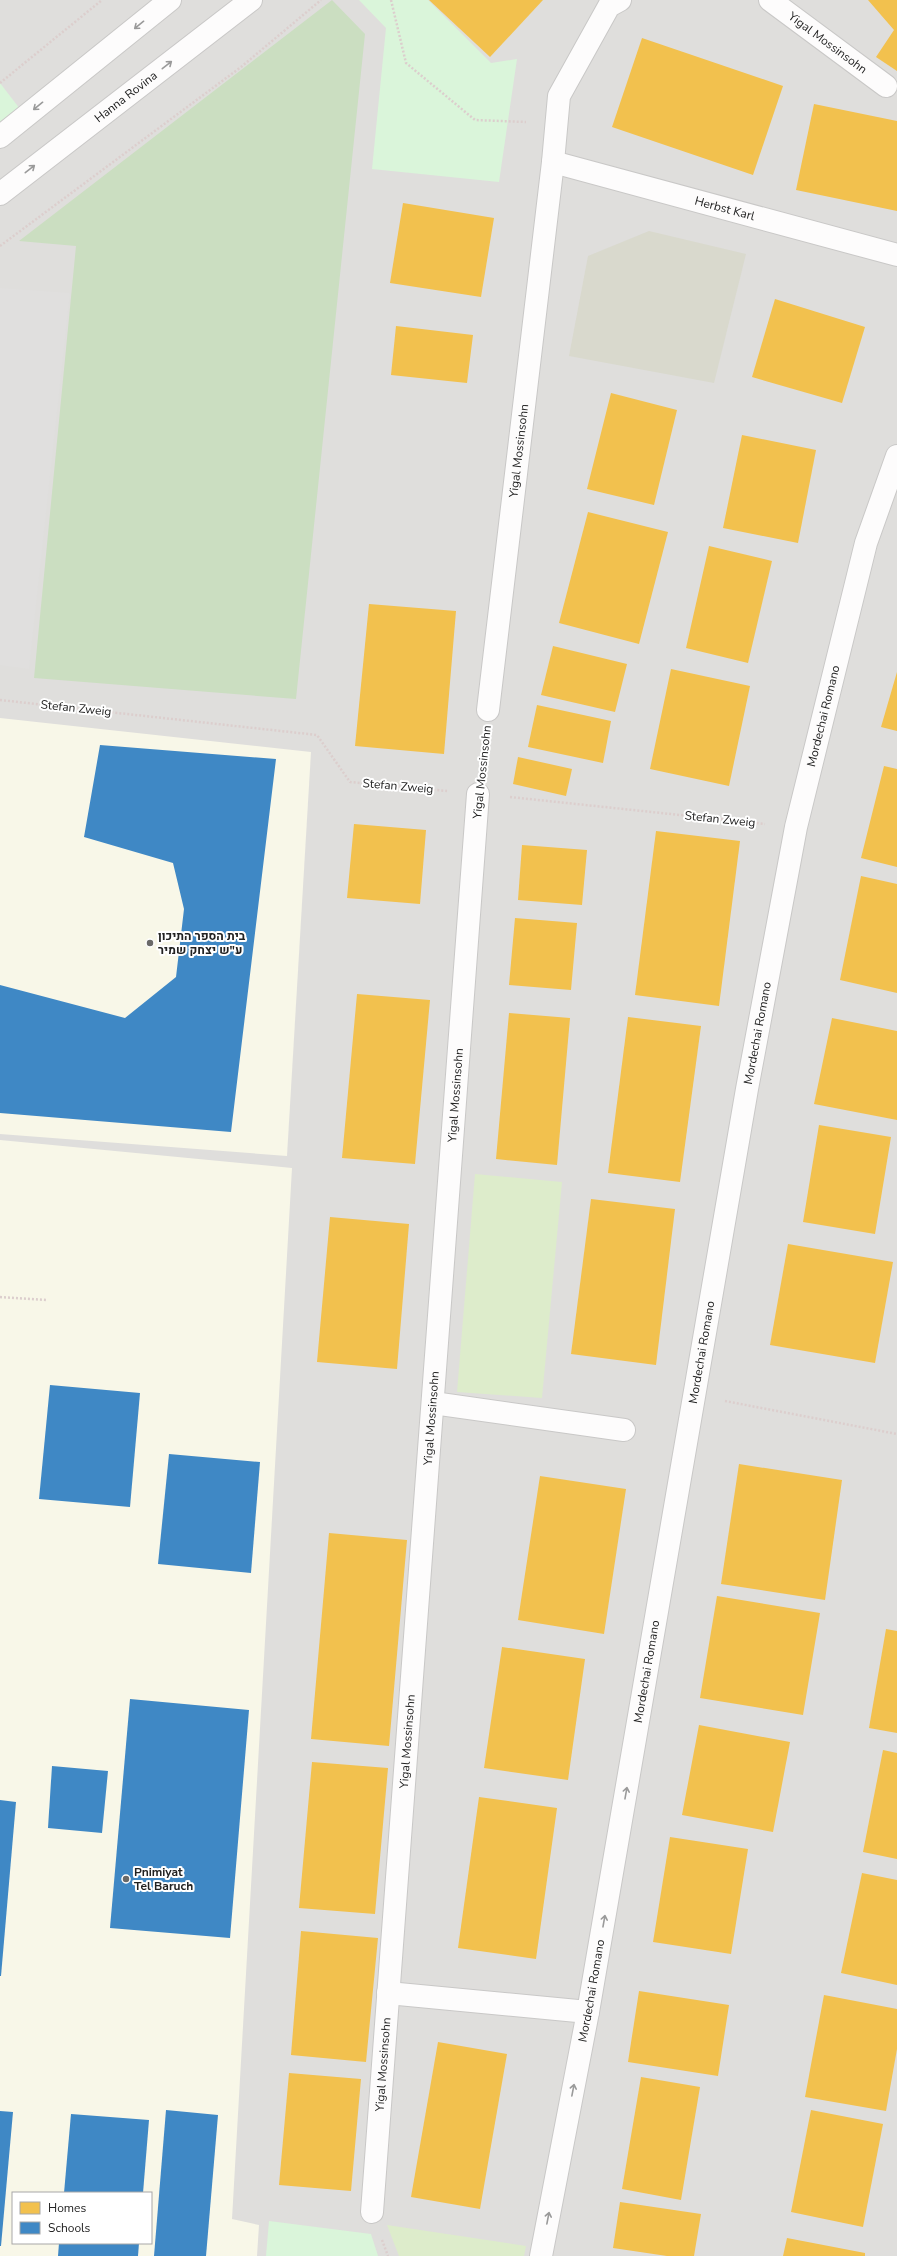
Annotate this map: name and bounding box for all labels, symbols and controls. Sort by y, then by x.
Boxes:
street label: Yigal Mossinsohn [784,8,870,77]
one-way arrow [134,20,145,29]
one-way arrow [161,60,172,69]
street label: Hanna Rovina [91,67,160,126]
one-way arrow [33,102,44,111]
one-way arrow [25,165,36,174]
street label: Herbst Karl [693,193,757,224]
street label: Yigal Mossinsohn [505,403,532,500]
street label: Mordechai Romano [803,663,844,768]
street label: Stefan Zweig [40,696,112,720]
street label: Yigal Mossinsohn [469,724,495,821]
street label: Stefan Zweig [362,775,434,797]
street label: Stefan Zweig [684,807,756,831]
place label: בית הספר התיכון ע"ש יצחק שמיר [158,928,246,958]
marker: בית הספר התיכון ע"ש יצחק שמיר [145,938,155,948]
street label: Mordechai Romano [740,980,775,1086]
street label: Yigal Mossinsohn [444,1048,467,1144]
street label: Mordechai Romano [685,1299,718,1405]
street label: Yigal Mossinsohn [420,1371,443,1467]
street label: Mordechai Romano [630,1619,663,1724]
street label: Yigal Mossinsohn [396,1694,419,1790]
one-way arrow [622,1787,630,1800]
place label: Pnimiyat Tel Baruch [134,1864,193,1894]
marker: Pnimiyat Tel Baruch [121,1874,131,1884]
one-way arrow [600,1915,608,1928]
street label: Mordechai Romano [574,1938,608,2043]
street label: Yigal Mossinsohn [371,2017,395,2113]
one-way arrow [569,2084,577,2097]
legend [12,2192,152,2244]
text: Homes [48,2200,86,2216]
one-way arrow [545,2212,553,2225]
text: Schools [48,2220,91,2236]

